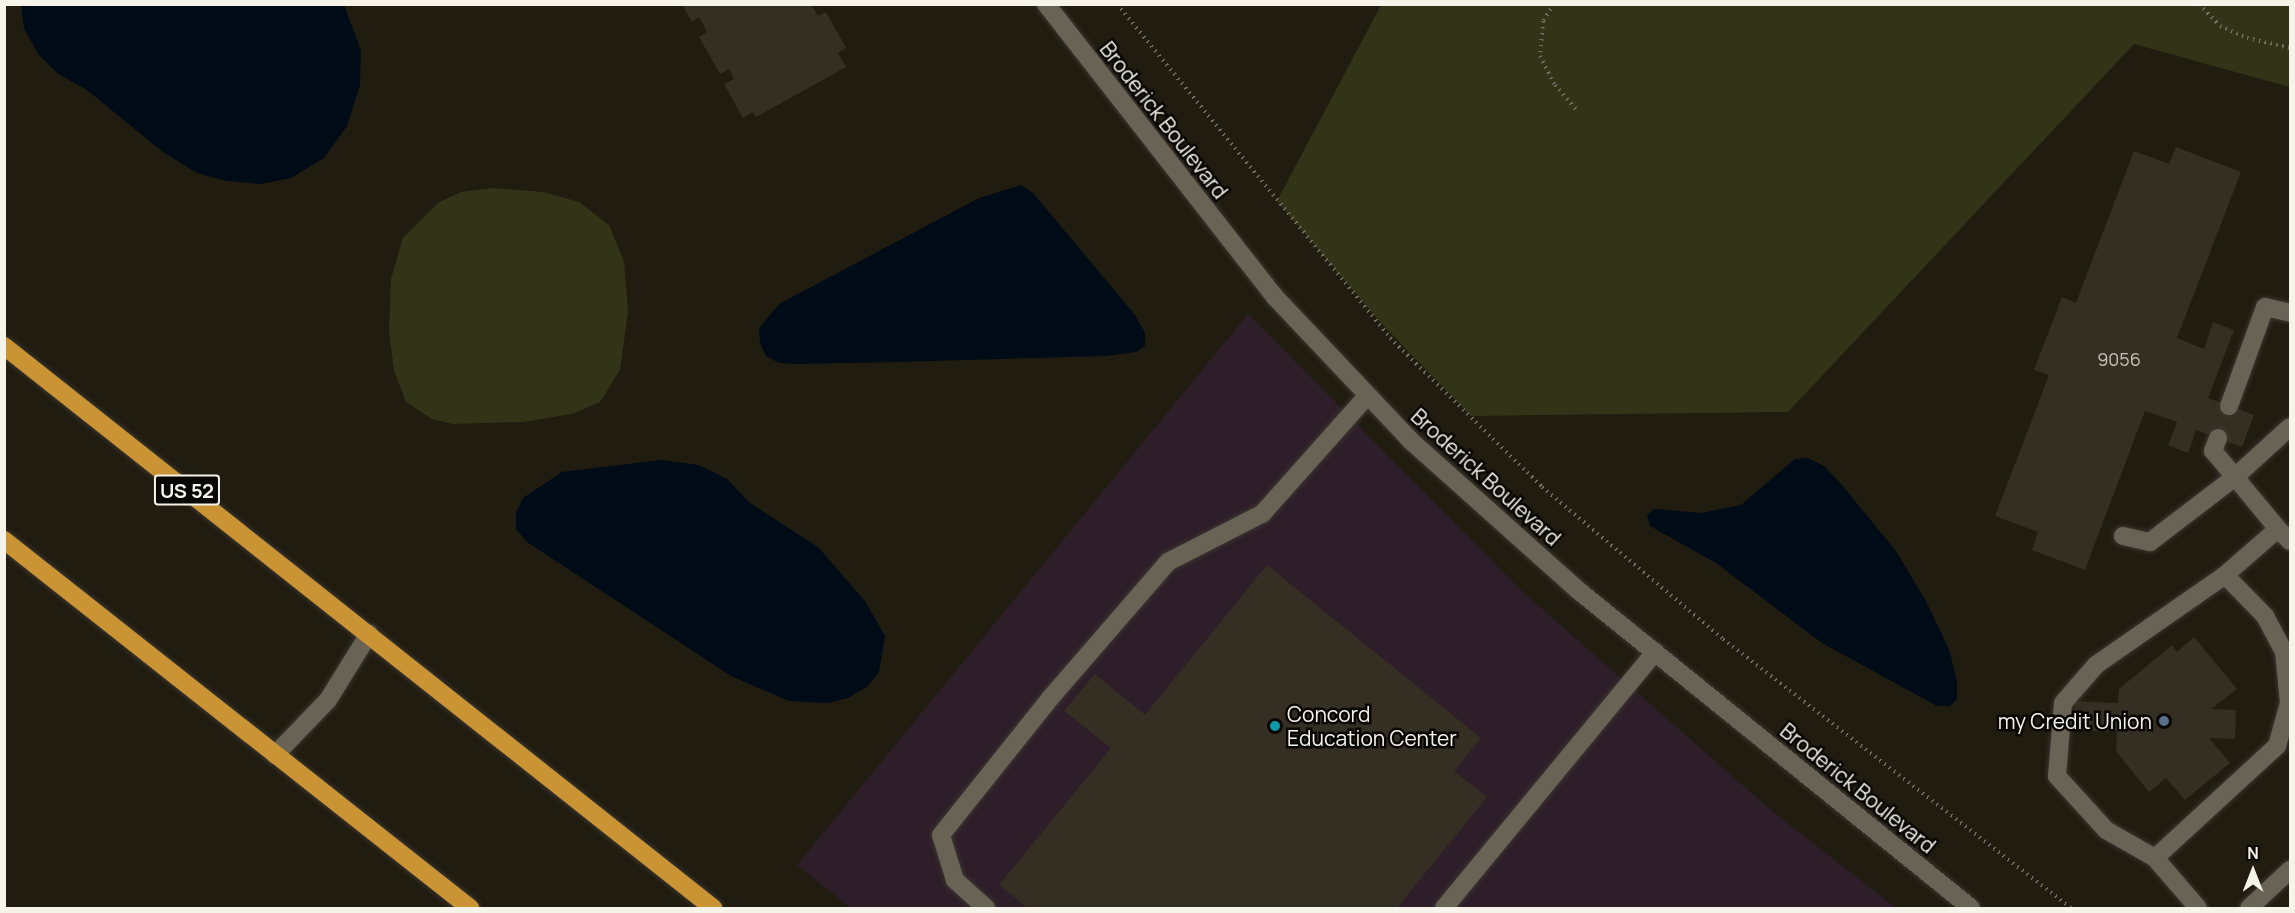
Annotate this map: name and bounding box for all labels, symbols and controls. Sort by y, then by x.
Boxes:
street label: Broderick Boulevard [1095,37,1233,203]
house number: 9056 [2097,348,2141,370]
street label: Broderick Boulevard [1406,403,1566,551]
road number: US 52 [152,473,222,507]
place label: Concord Education Center [1287,701,1457,751]
place label: my Credit Union [1998,708,2152,734]
marker: my Credit Union [2157,714,2171,728]
street label: Broderick Boulevard [1775,718,1941,858]
marker: Concord Education Center [1268,719,1282,733]
north arrow [2223,841,2283,901]
text: N [2247,842,2259,864]

